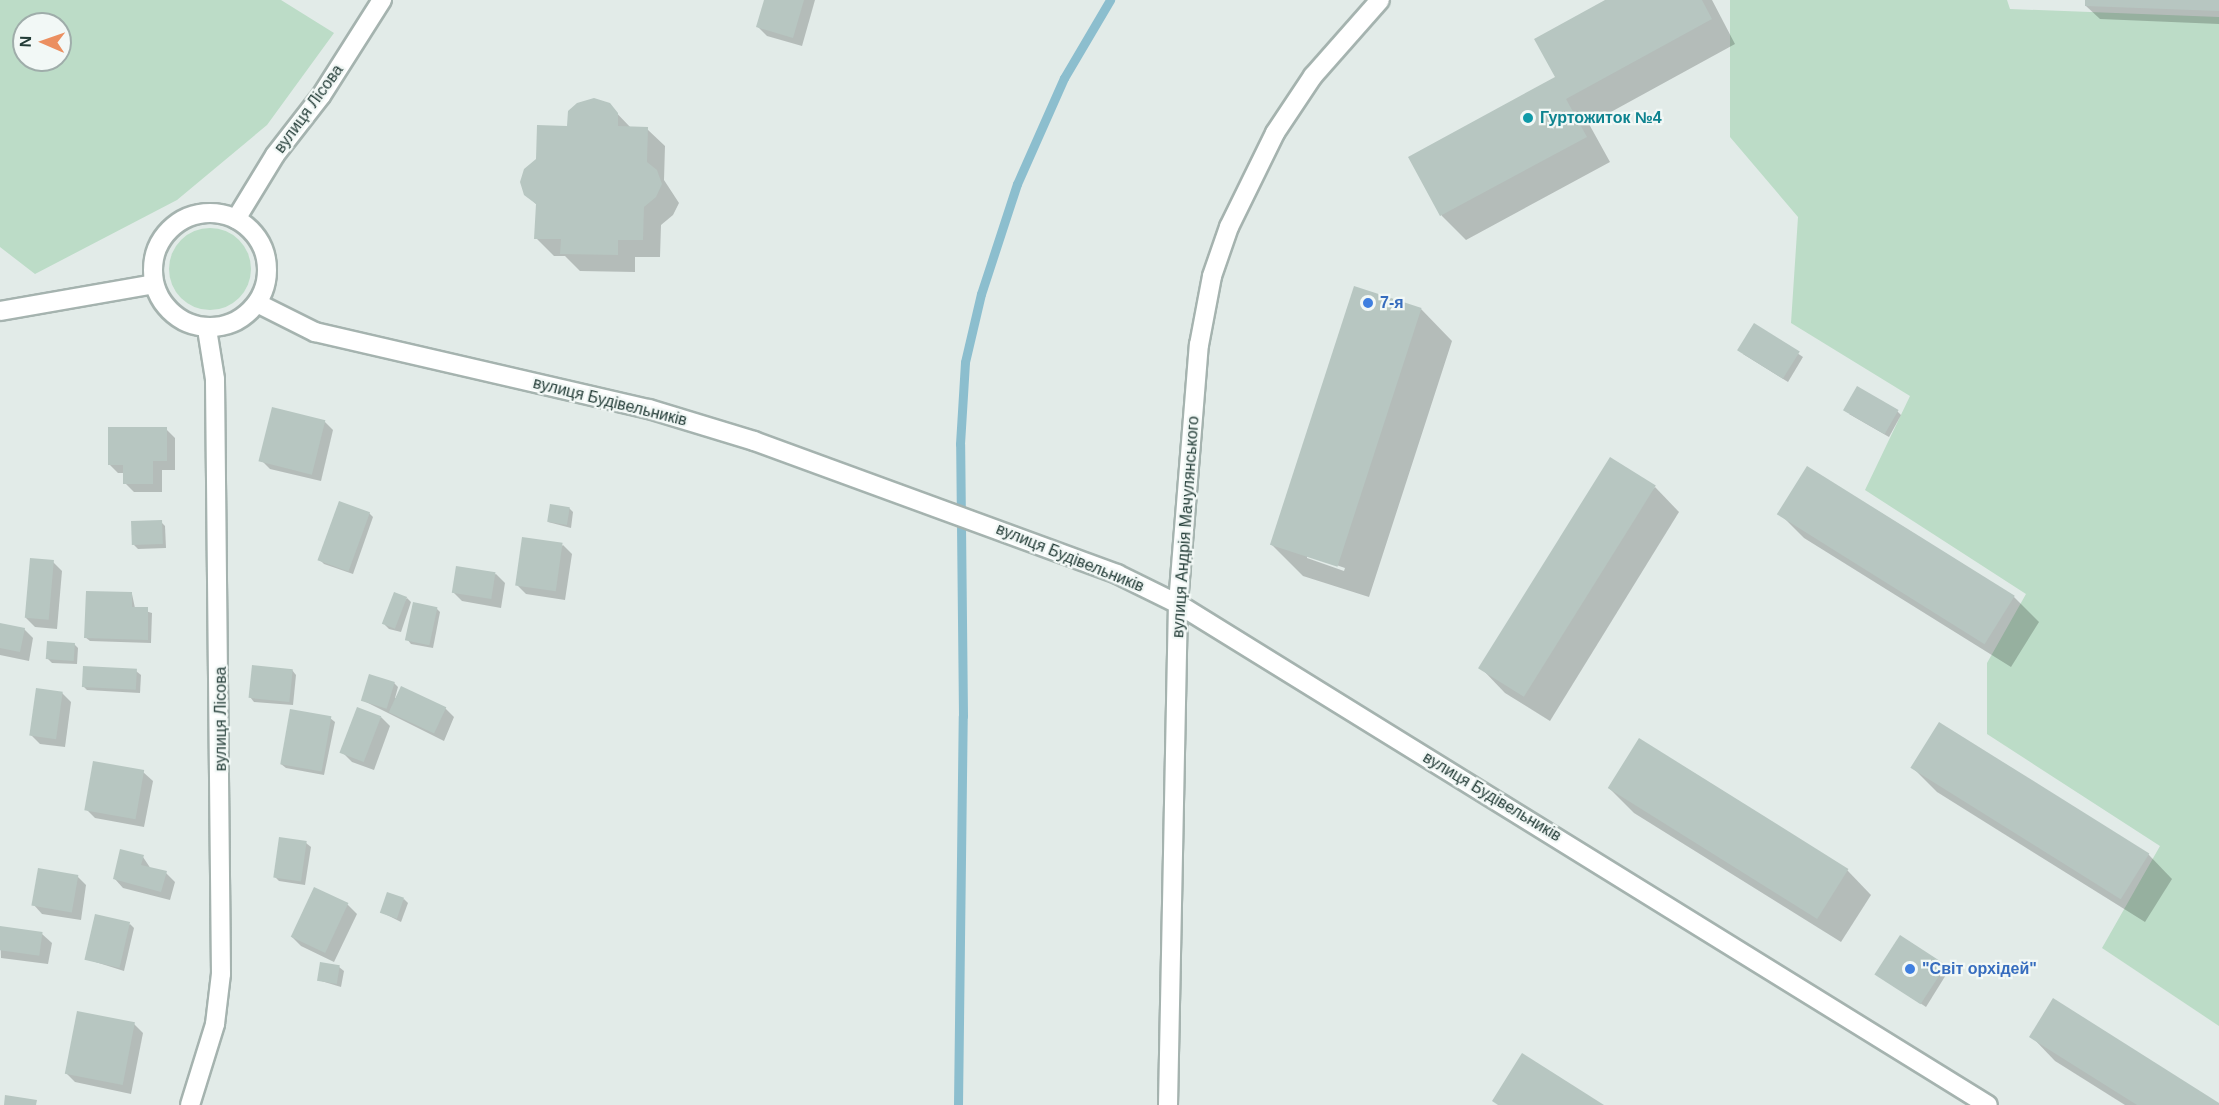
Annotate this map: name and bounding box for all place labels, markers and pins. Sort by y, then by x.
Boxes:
place label: Гуртожиток №4 [1540,108,1662,128]
marker: Гуртожиток №4 [1521,111,1535,125]
place label: 7-я [1380,293,1404,313]
marker: 7-я [1361,296,1375,310]
place label: "Світ орхідей" [1922,959,2037,979]
marker: "Світ орхідей" [1903,962,1917,976]

